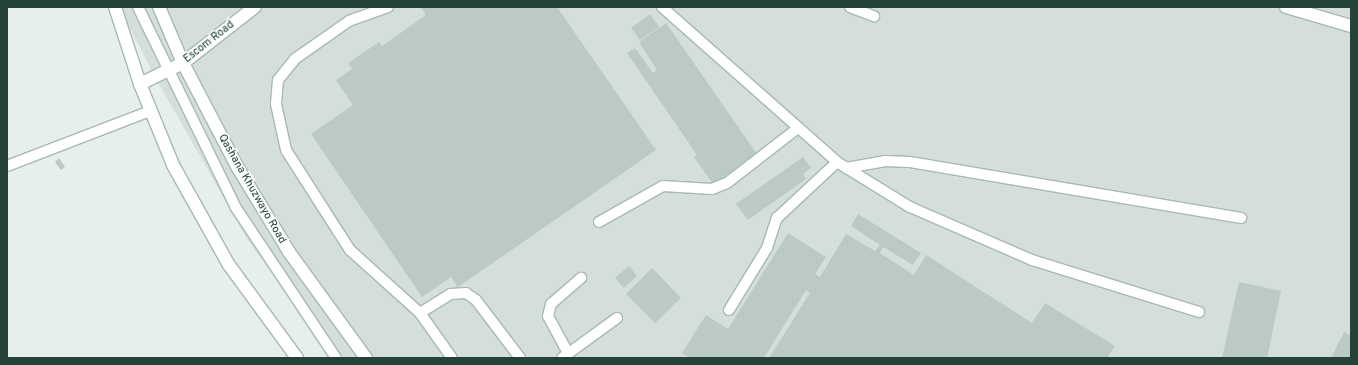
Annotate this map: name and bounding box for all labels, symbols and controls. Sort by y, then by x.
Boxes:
street label: Escom Road [181,18,237,66]
street label: Qashana Khuzwayo Road [215,132,289,246]

